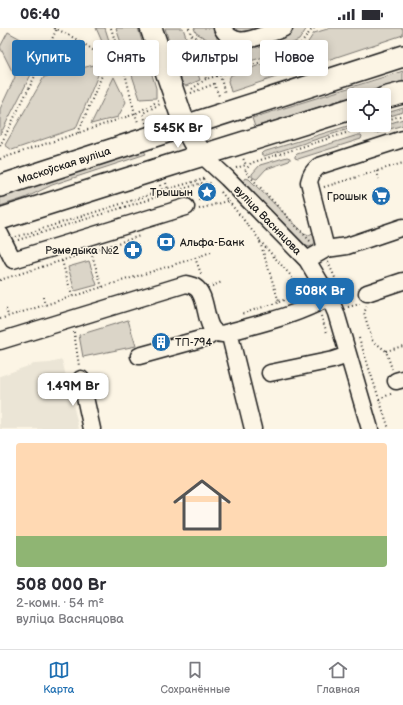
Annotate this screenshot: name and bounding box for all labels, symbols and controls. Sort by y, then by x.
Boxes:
text: 06:40 [20,5,60,24]
chip: Купить [12,40,85,76]
chip: Снять [93,40,159,76]
chip: Фильтры [167,40,252,76]
chip: Новое [260,40,328,76]
map controls [347,88,391,132]
button: locate [347,88,391,132]
pin: 545K Br [141,115,215,149]
text: 545K Br [153,120,203,136]
street label: Маскоўская вуліца [16,144,113,187]
place icon: Трышын [196,181,218,203]
street label: вуліца Васняцова [231,183,304,258]
supermarket icon: Грошык [370,185,392,207]
place label: Трышын [150,186,193,199]
place label: Грошык [327,190,367,203]
bank icon: Альфа-Банк [155,231,177,253]
place label: Альфа-Банк [179,236,244,249]
pharmacy icon: Рэмедыка №2 [122,239,144,261]
place label: Рэмедыка №2 [45,244,120,257]
pin: 508K Br [283,278,357,312]
text: 508K Br [295,283,345,299]
building icon: ТП-794 [150,331,172,353]
place label: ТП-794 [175,336,212,349]
pin: 1.49M Br [32,373,114,407]
text: 1.49M Br [47,378,99,394]
icon: home [166,469,238,541]
text: 508 000 Br [16,575,106,595]
text: 2-комн. · 54 m² [16,595,104,611]
text: вуліца Васняцова [16,611,124,627]
tab: Карта [43,659,74,696]
tab: Сохранённые [161,659,230,696]
tab: Главная [316,659,360,696]

